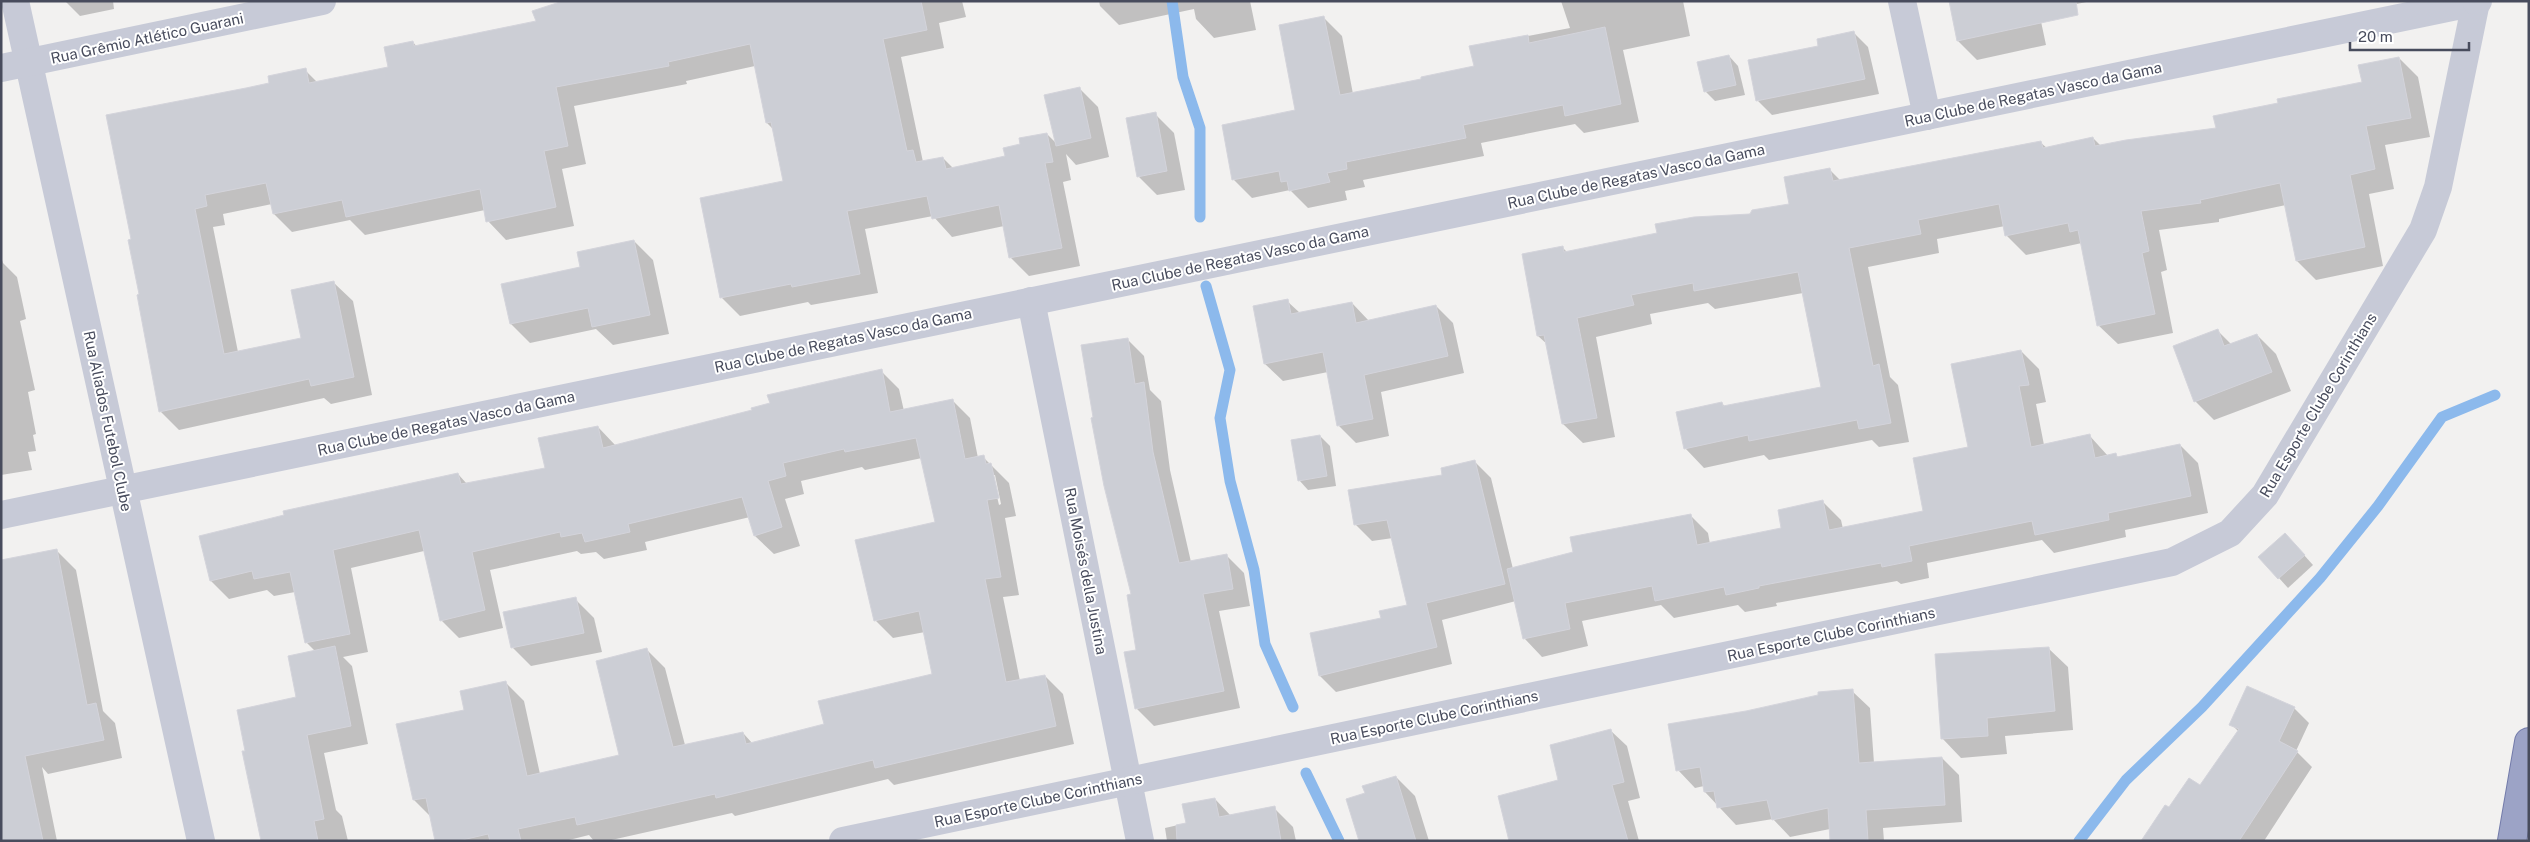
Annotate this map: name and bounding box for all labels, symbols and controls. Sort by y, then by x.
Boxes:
street label: Rua Grêmio Atlético Guarani [49,9,245,67]
scale bar [2350,20,2469,52]
text: 20 m [2358,28,2393,45]
street label: Rua Clube de Regatas Vasco da Gama [1903,58,2163,130]
street label: Rua Clube de Regatas Vasco da Gama [1506,140,1766,212]
street label: Rua Clube de Regatas Vasco da Gama [1110,222,1370,294]
street label: Rua Clube de Regatas Vasco da Gama [713,304,973,376]
street label: Rua Esporte Clube Corinthians [2256,310,2380,500]
street label: Rua Aliados Futebol Clube [81,329,135,513]
street label: Rua Clube de Regatas Vasco da Gama [316,387,576,459]
street label: Rua Moisés della Justina [1061,486,1111,656]
street label: Rua Esporte Clube Corinthians [1726,604,1936,664]
street label: Rua Esporte Clube Corinthians [1329,687,1539,747]
street label: Rua Esporte Clube Corinthians [933,770,1143,830]

